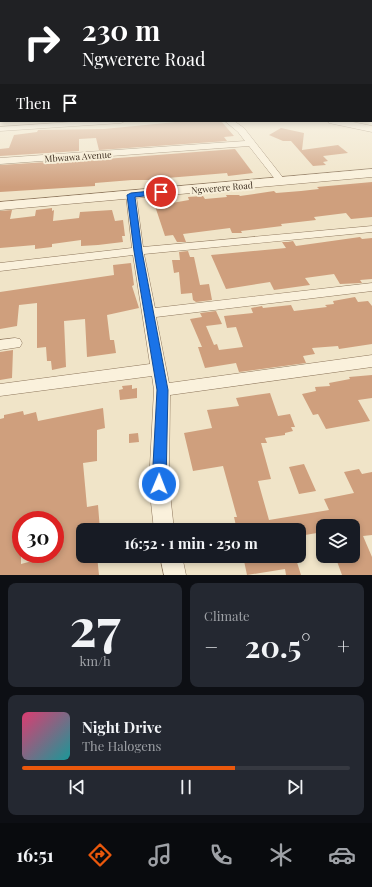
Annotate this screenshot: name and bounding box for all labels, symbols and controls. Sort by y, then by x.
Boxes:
text: 230 m [82,11,160,48]
icon: right [16,16,68,68]
text: Ngwerere Road [82,47,205,71]
icon: arrive [59,92,81,114]
text: Then [16,93,51,113]
street label: Mbwawa Avenue [44,148,112,164]
pin [144,175,178,209]
street label: Ngwerere Road [191,178,254,196]
icon: arrive [150,181,172,203]
position arrow [138,463,180,505]
speed limit sign: 30 [12,511,64,563]
map controls [316,519,360,563]
button: layers [316,519,360,563]
text: 16:52 · 1 min · 250 m [124,533,258,553]
text: 27 [70,591,120,660]
text: Climate [204,607,250,624]
text: 20.5° [245,626,311,666]
text: − [204,631,218,661]
text: + [337,631,350,661]
text: km/h [79,652,111,669]
text: Night Drive [82,717,162,737]
text: The Halogens [82,737,161,754]
icon: previous [66,776,88,798]
icon: pause [175,776,197,798]
icon: next [284,776,306,798]
icon: directions [86,841,114,869]
icon: music [146,841,174,869]
icon: phone [207,841,235,869]
icon: climate [267,841,295,869]
icon: car [328,841,356,869]
text: 16:51 [16,843,54,867]

